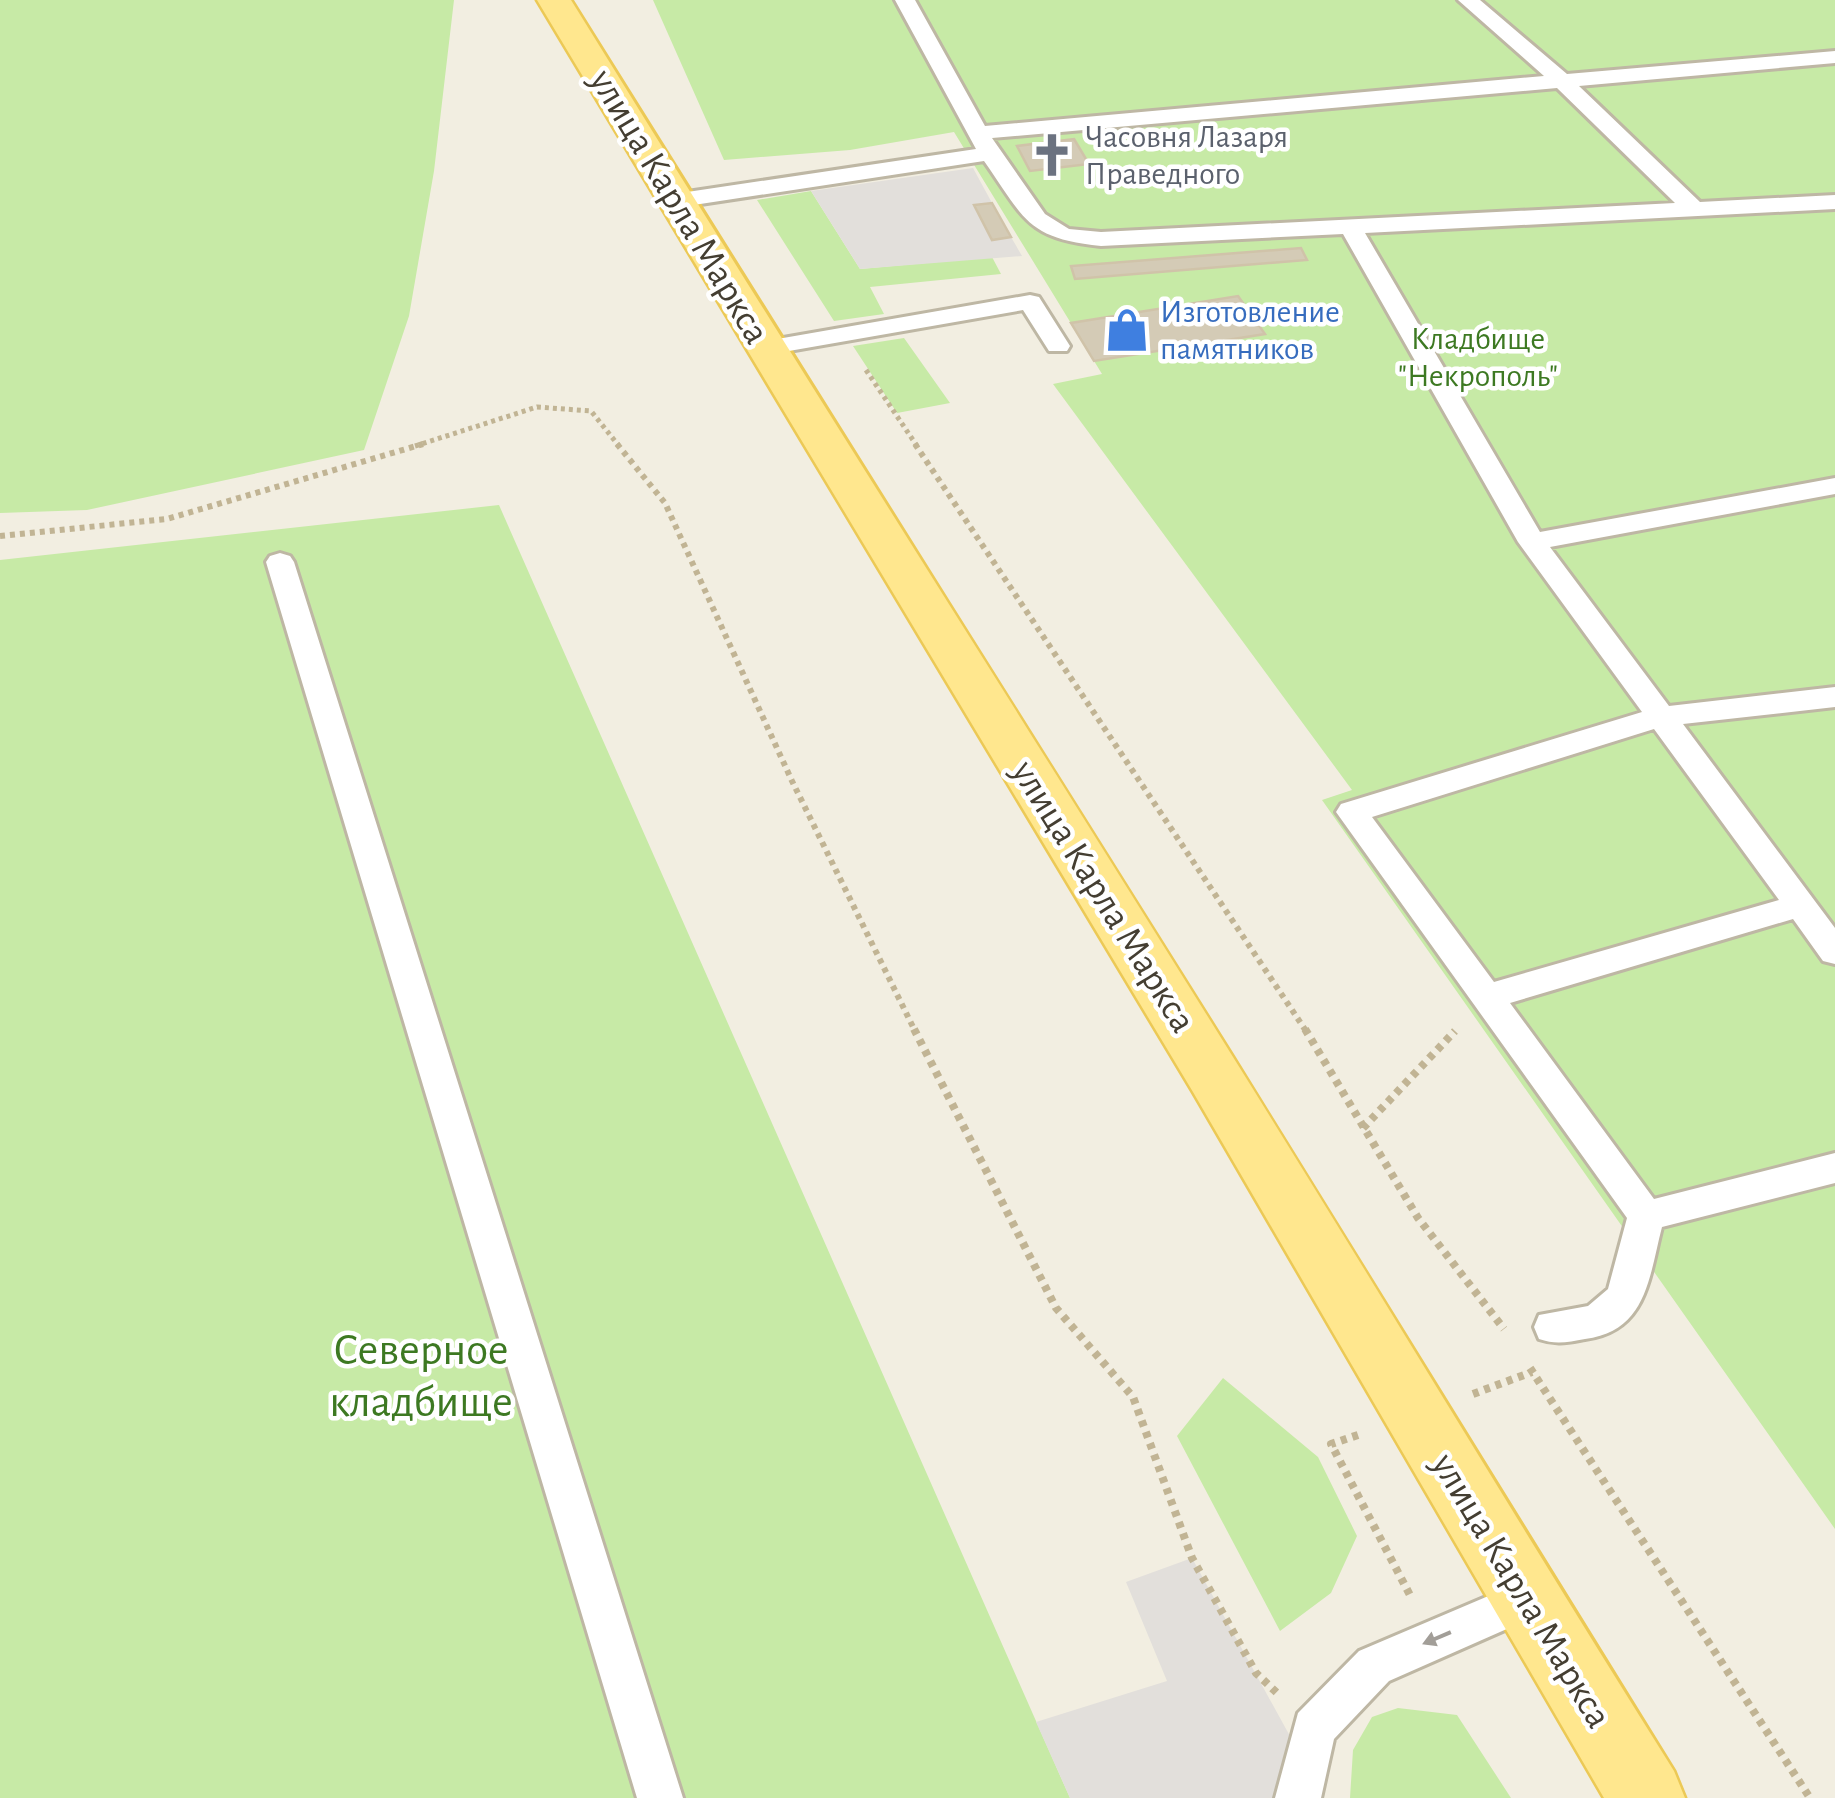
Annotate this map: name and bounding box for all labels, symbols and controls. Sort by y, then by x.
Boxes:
street label: улица Карла Маркса [582,62,776,351]
place label: Часовня Лазаря Праведного [1085,121,1288,190]
church icon: Часовня Лазаря Праведного [1028,131,1076,179]
place label: Изготовление памятников [1160,296,1340,365]
shop icon: Изготовление памятников [1103,306,1151,354]
park label: Кладбище "Некрополь" [1398,323,1558,392]
street label: улица Карла Маркса [1004,754,1202,1040]
park label: Северное кладбище [329,1328,513,1425]
street label: улица Карла Маркса [1424,1446,1618,1735]
one-way arrow [1422,1631,1452,1647]

